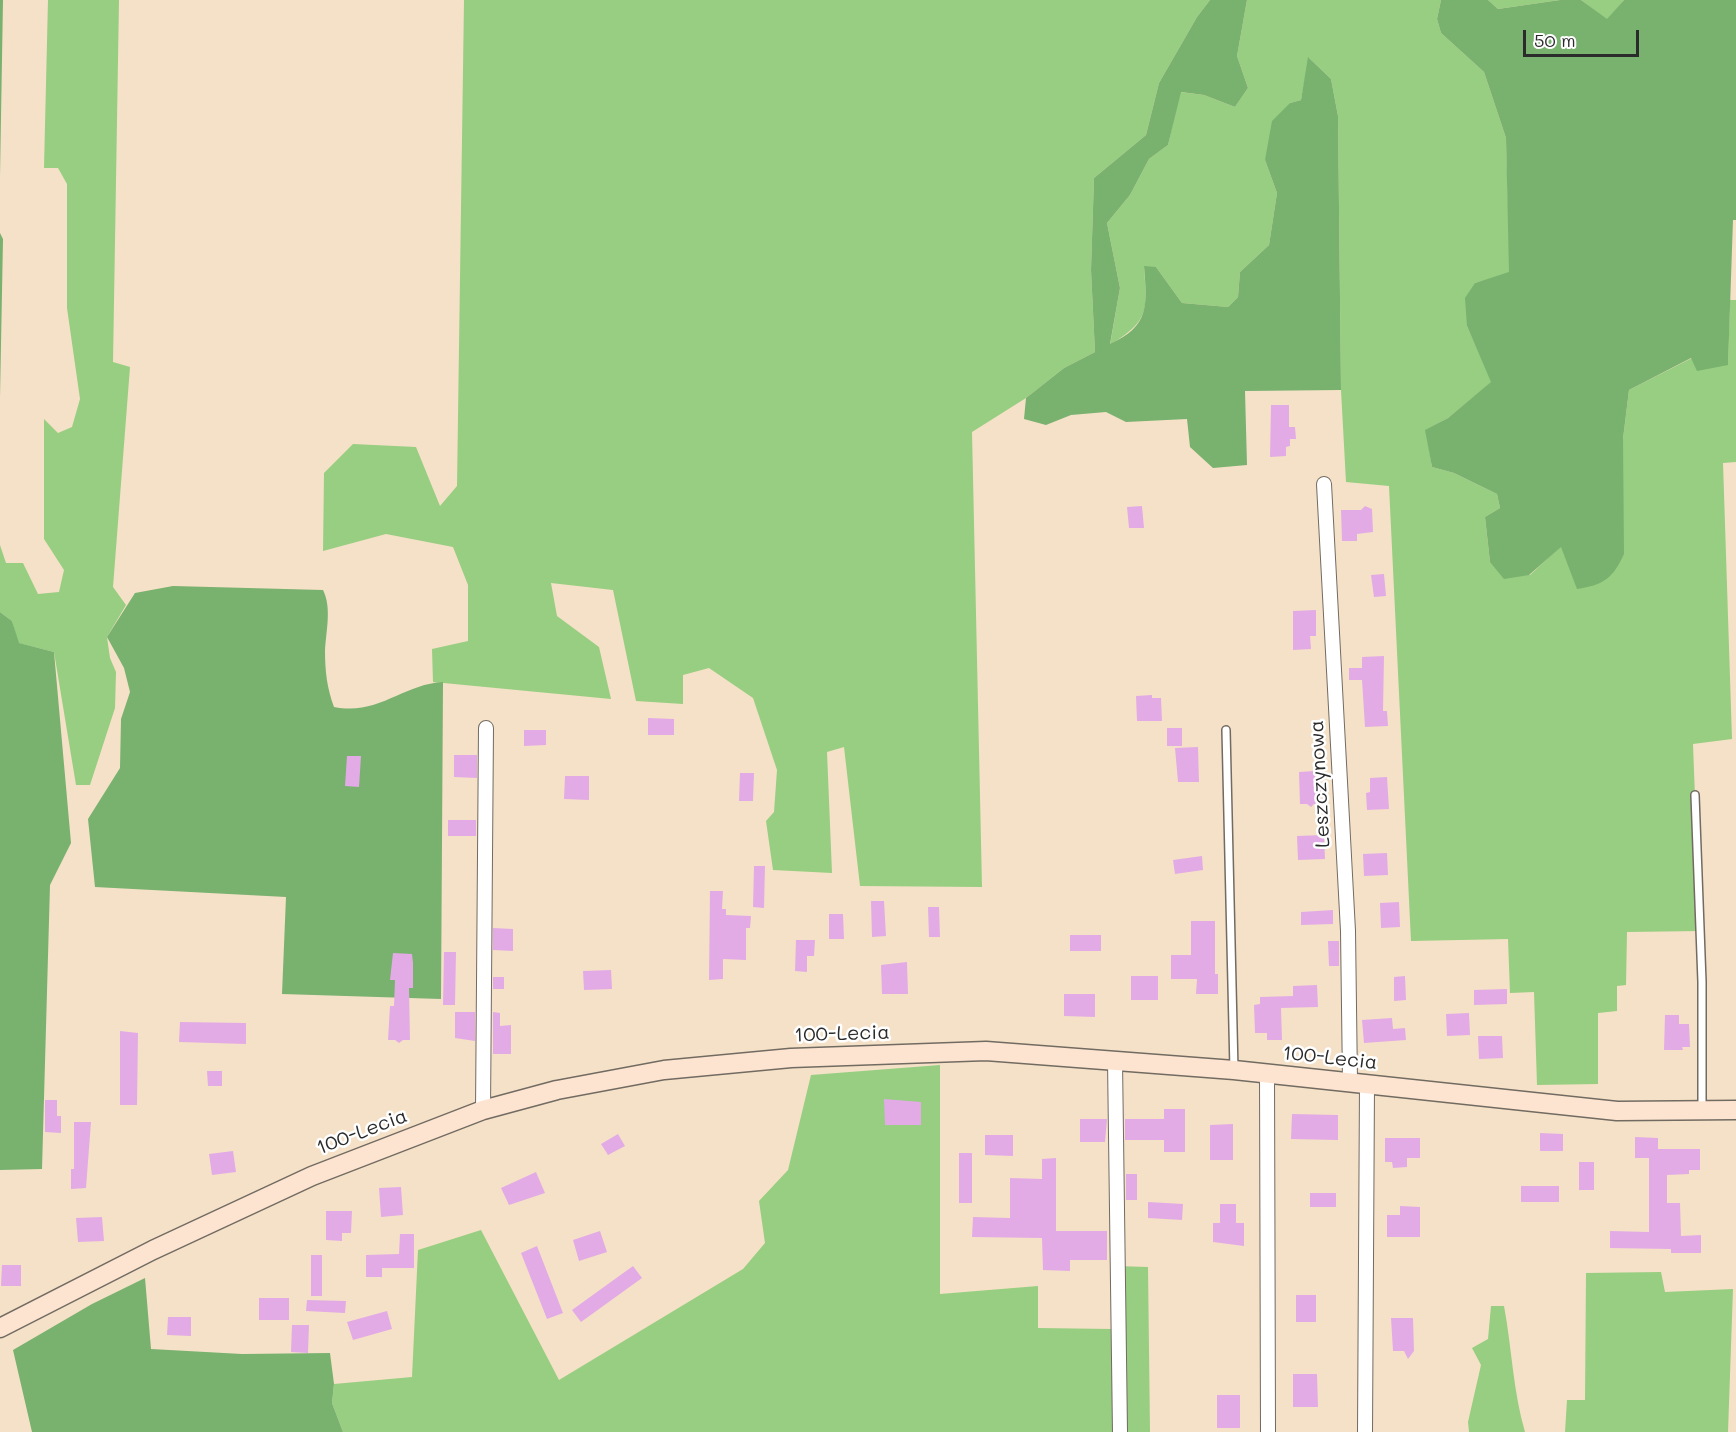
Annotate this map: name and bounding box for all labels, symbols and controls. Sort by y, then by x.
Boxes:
scale bar [1526,18,1642,56]
text: 50 m [1534,28,1576,52]
street label: Leszczynowa [1305,719,1335,849]
street label: 100-Lecia [794,1020,890,1048]
street label: 100-Lecia [1281,1041,1379,1075]
street label: 100-Lecia [313,1104,411,1160]

